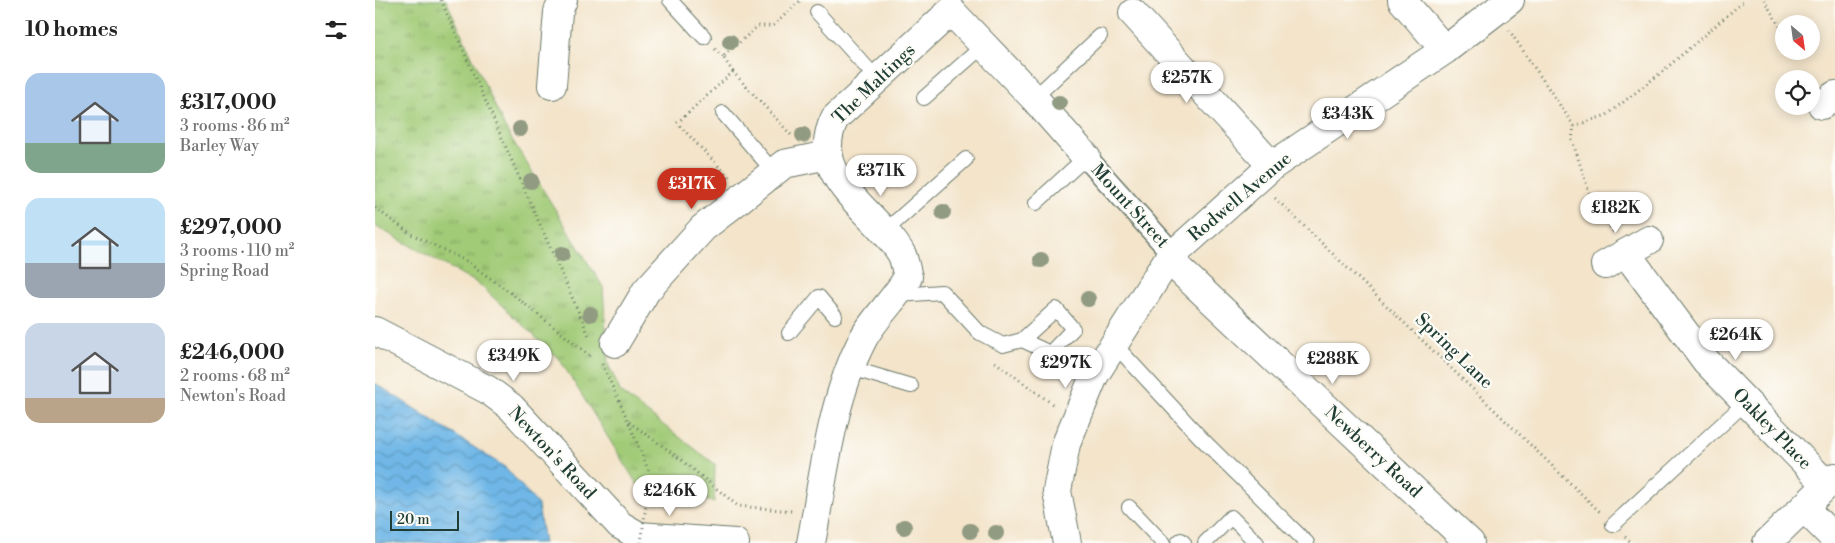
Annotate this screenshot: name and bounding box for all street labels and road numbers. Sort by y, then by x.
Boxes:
street label: The Maltings [828,39,920,129]
street label: Rodwell Avenue [1184,147,1296,247]
street label: Mount Street [1086,159,1174,254]
street label: Spring Lane [1410,308,1498,394]
street label: Oakley Place [1727,383,1817,475]
street label: Newberry Road [1320,401,1427,503]
street label: Newton's Road [503,402,602,505]

